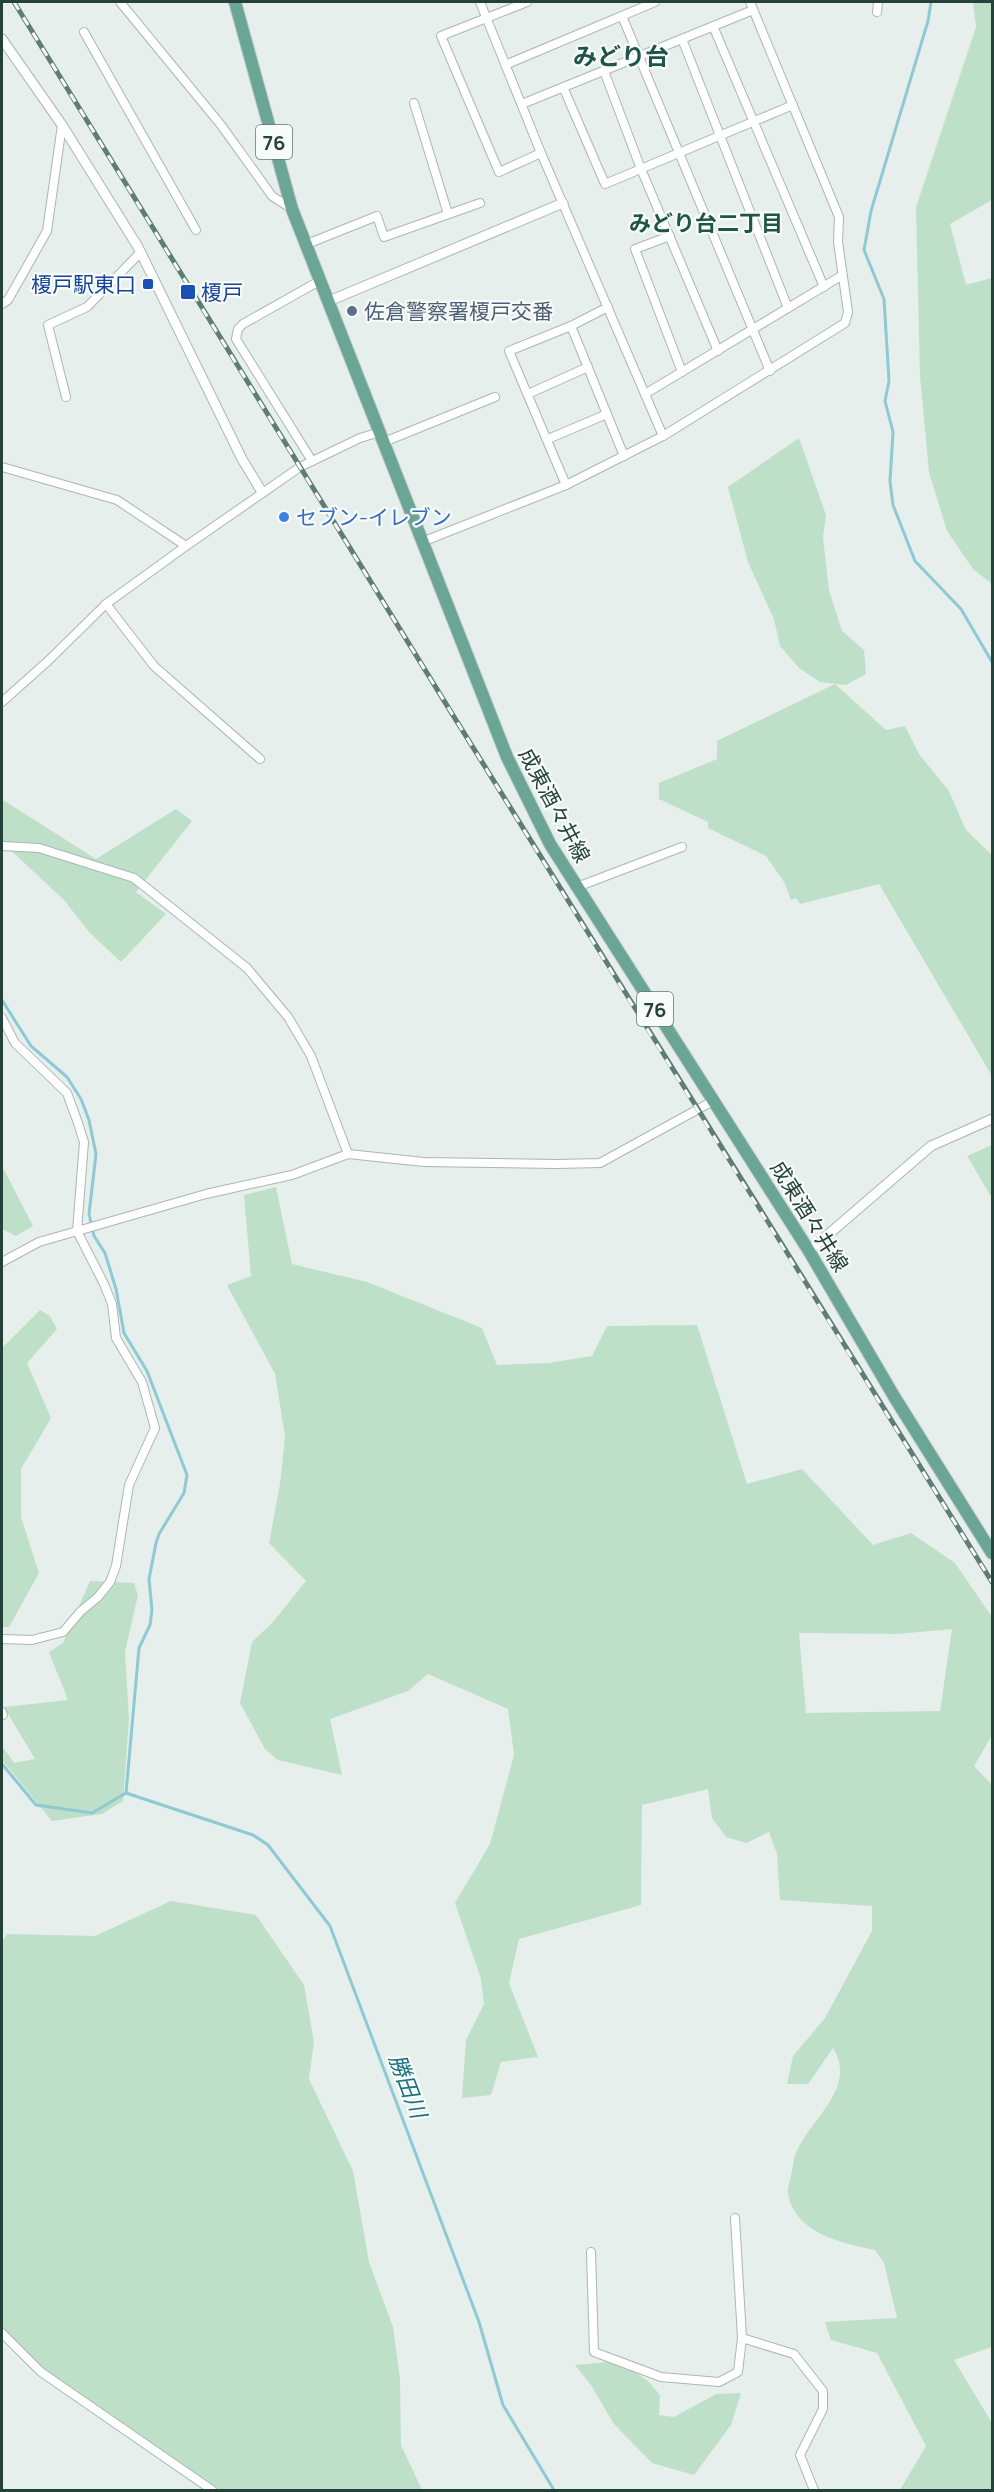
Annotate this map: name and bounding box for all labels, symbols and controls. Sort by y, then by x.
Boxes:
district label: みどり台 [573,39,669,72]
road number: 76 [256,125,292,159]
district label: みどり台二丁目 [629,208,783,238]
place label: 榎戸駅東口 [31,270,136,298]
marker: 榎戸駅東口 [141,277,155,291]
place label: 榎戸 [201,278,243,306]
marker: 榎戸 [179,283,197,301]
place label: 佐倉警察署榎戸交番 [364,297,553,325]
marker: 佐倉警察署榎戸交番 [345,304,359,318]
place label: セブン-イレブン [296,503,452,531]
marker: セブン-イレブン [277,510,291,524]
street label: 成東酒々井線 [513,743,597,867]
road number: 76 [637,992,673,1026]
street label: 成東酒々井線 [765,1155,855,1277]
water label: 勝田川 [382,2050,435,2124]

